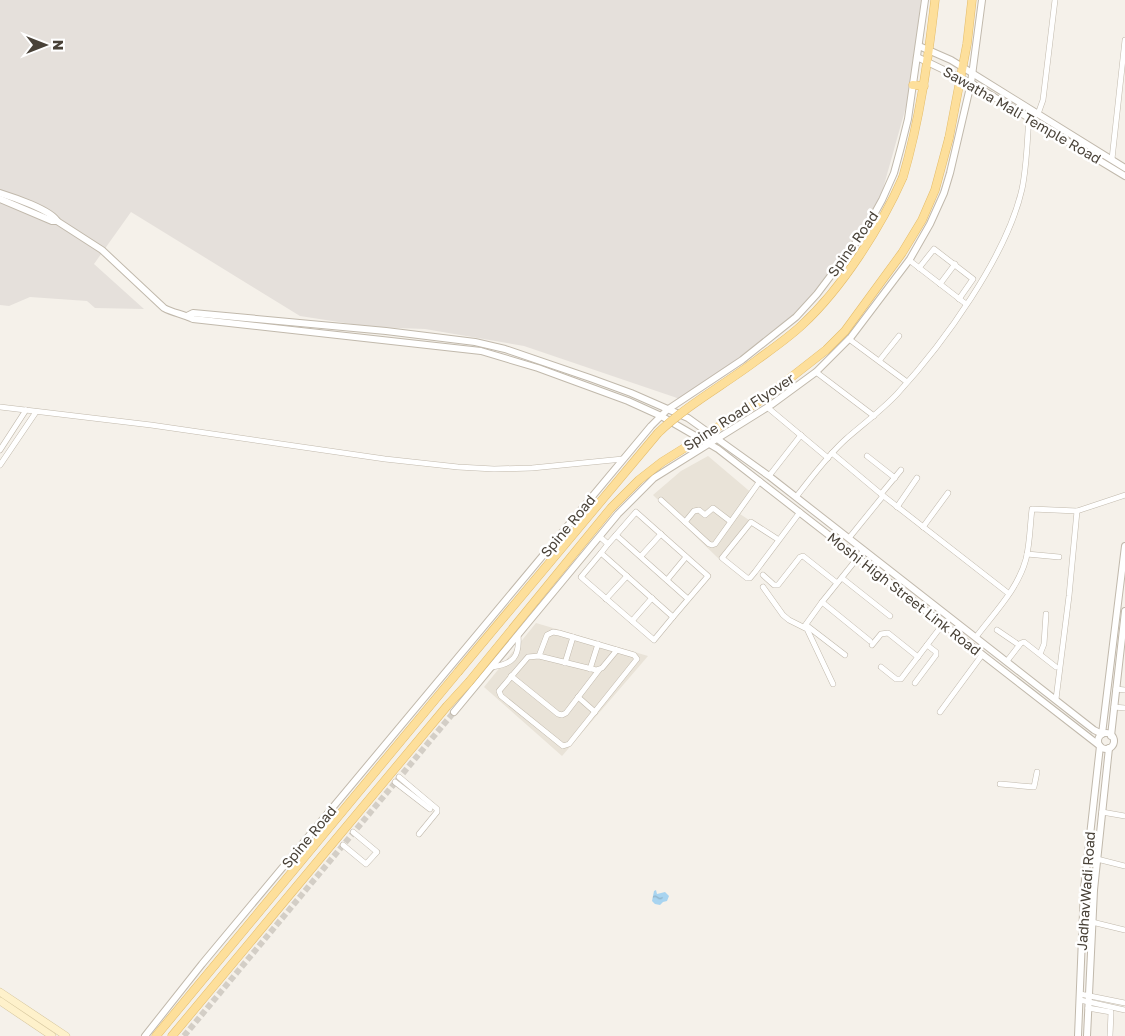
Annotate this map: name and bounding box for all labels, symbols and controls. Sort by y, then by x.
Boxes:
north arrow [20,20,70,70]
text: N [50,40,67,50]
street label: Sawatha Mali Temple Road [940,62,1104,167]
street label: Spine Road [824,208,881,280]
street label: Spine Road Flyover [680,369,798,454]
street label: Spine Road [537,491,599,560]
street label: Moshi High Street Link Road [824,528,984,659]
street label: Spine Road [278,802,340,871]
street label: JadhavWadi Road [1073,831,1098,951]

